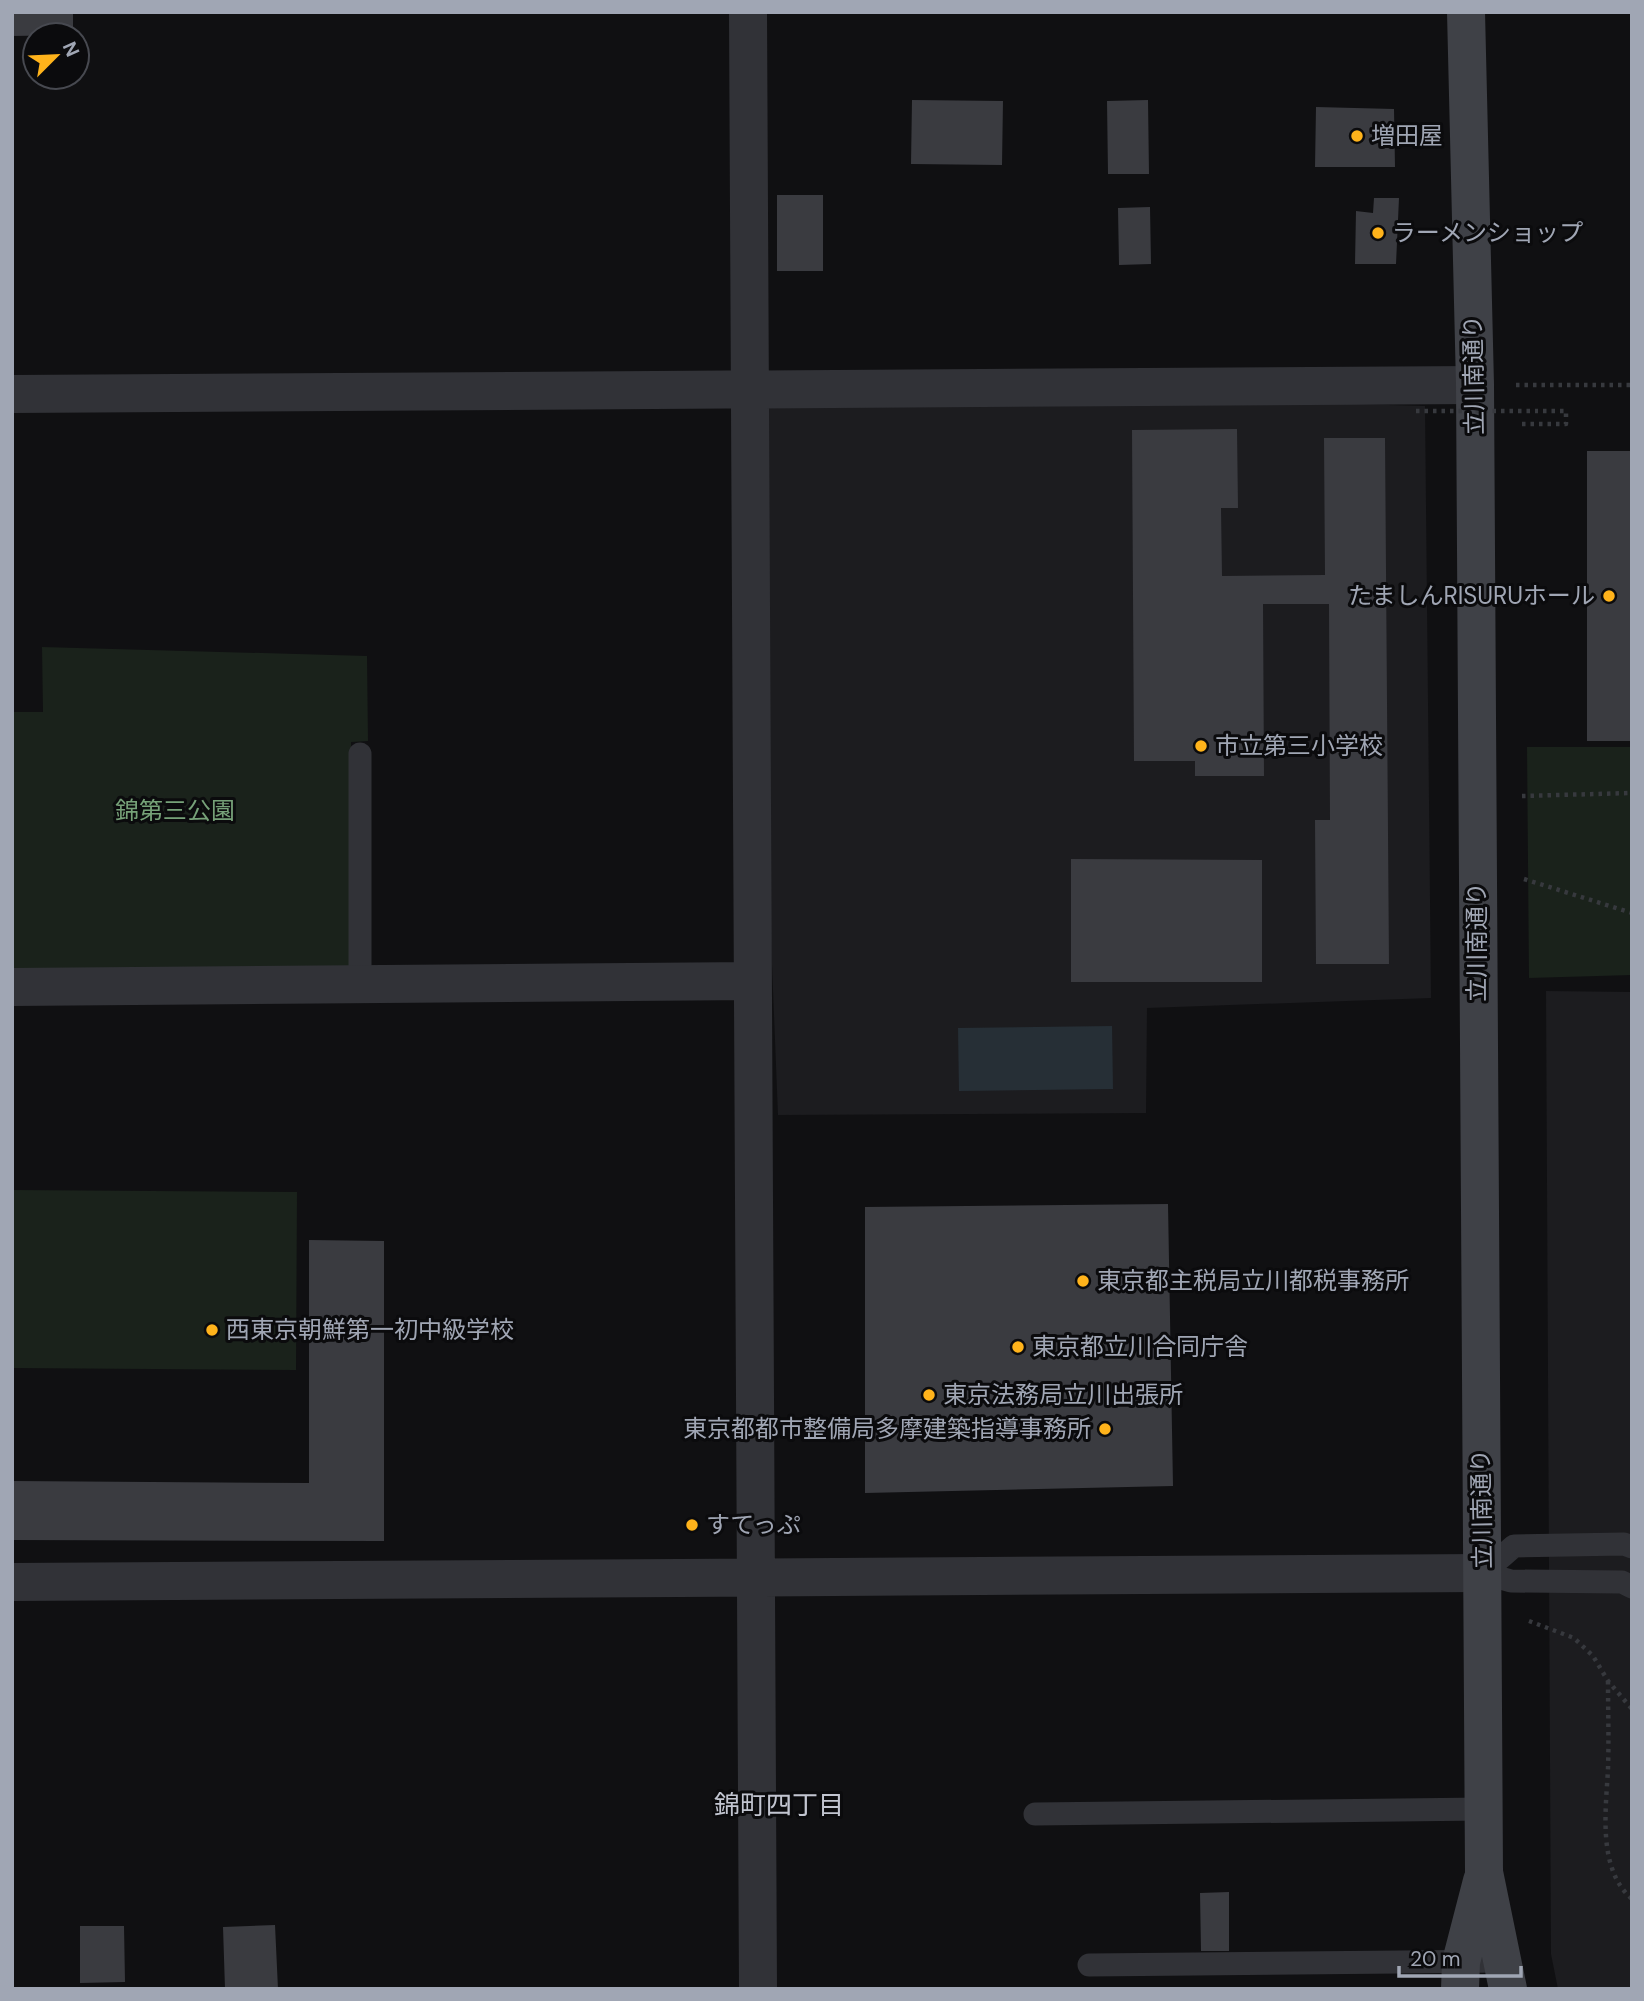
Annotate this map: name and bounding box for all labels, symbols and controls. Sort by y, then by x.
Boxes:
north arrow [21,21,91,91]
text: N [57,38,85,61]
place label: 増田屋 [1371,120,1443,151]
marker: 増田屋 [1349,128,1365,144]
place label: ラーメンショップ [1392,217,1583,248]
marker: ラーメンショップ [1370,225,1386,241]
street label: 立川南通り [1457,315,1490,435]
place label: たましんRISURUホール [1348,580,1595,611]
marker: たましんRISURUホール [1601,588,1617,604]
place label: 市立第三小学校 [1215,730,1383,761]
marker: 市立第三小学校 [1193,738,1209,754]
park label: 錦第三公園 [115,795,235,826]
street label: 立川南通り [1461,882,1492,1002]
place label: 東京都主税局立川都税事務所 [1097,1265,1409,1296]
marker: 東京都主税局立川都税事務所 [1075,1273,1091,1289]
place label: 西東京朝鮮第一初中級学校 [226,1314,514,1345]
marker: 西東京朝鮮第一初中級学校 [204,1322,220,1338]
place label: 東京都立川合同庁舎 [1032,1331,1248,1362]
marker: 東京都立川合同庁舎 [1010,1339,1026,1355]
place label: 東京法務局立川出張所 [943,1379,1183,1410]
marker: 東京法務局立川出張所 [921,1387,937,1403]
place label: 東京都都市整備局多摩建築指導事務所 [683,1413,1091,1444]
marker: 東京都都市整備局多摩建築指導事務所 [1097,1421,1113,1437]
street label: 立川南通り [1465,1449,1498,1569]
place label: すてっぷ [706,1509,801,1540]
marker: すてっぷ [684,1517,700,1533]
district label: 錦町四丁目 [714,1788,844,1822]
scale bar [1399,1934,1522,1978]
text: 20 m [1410,1945,1461,1973]

